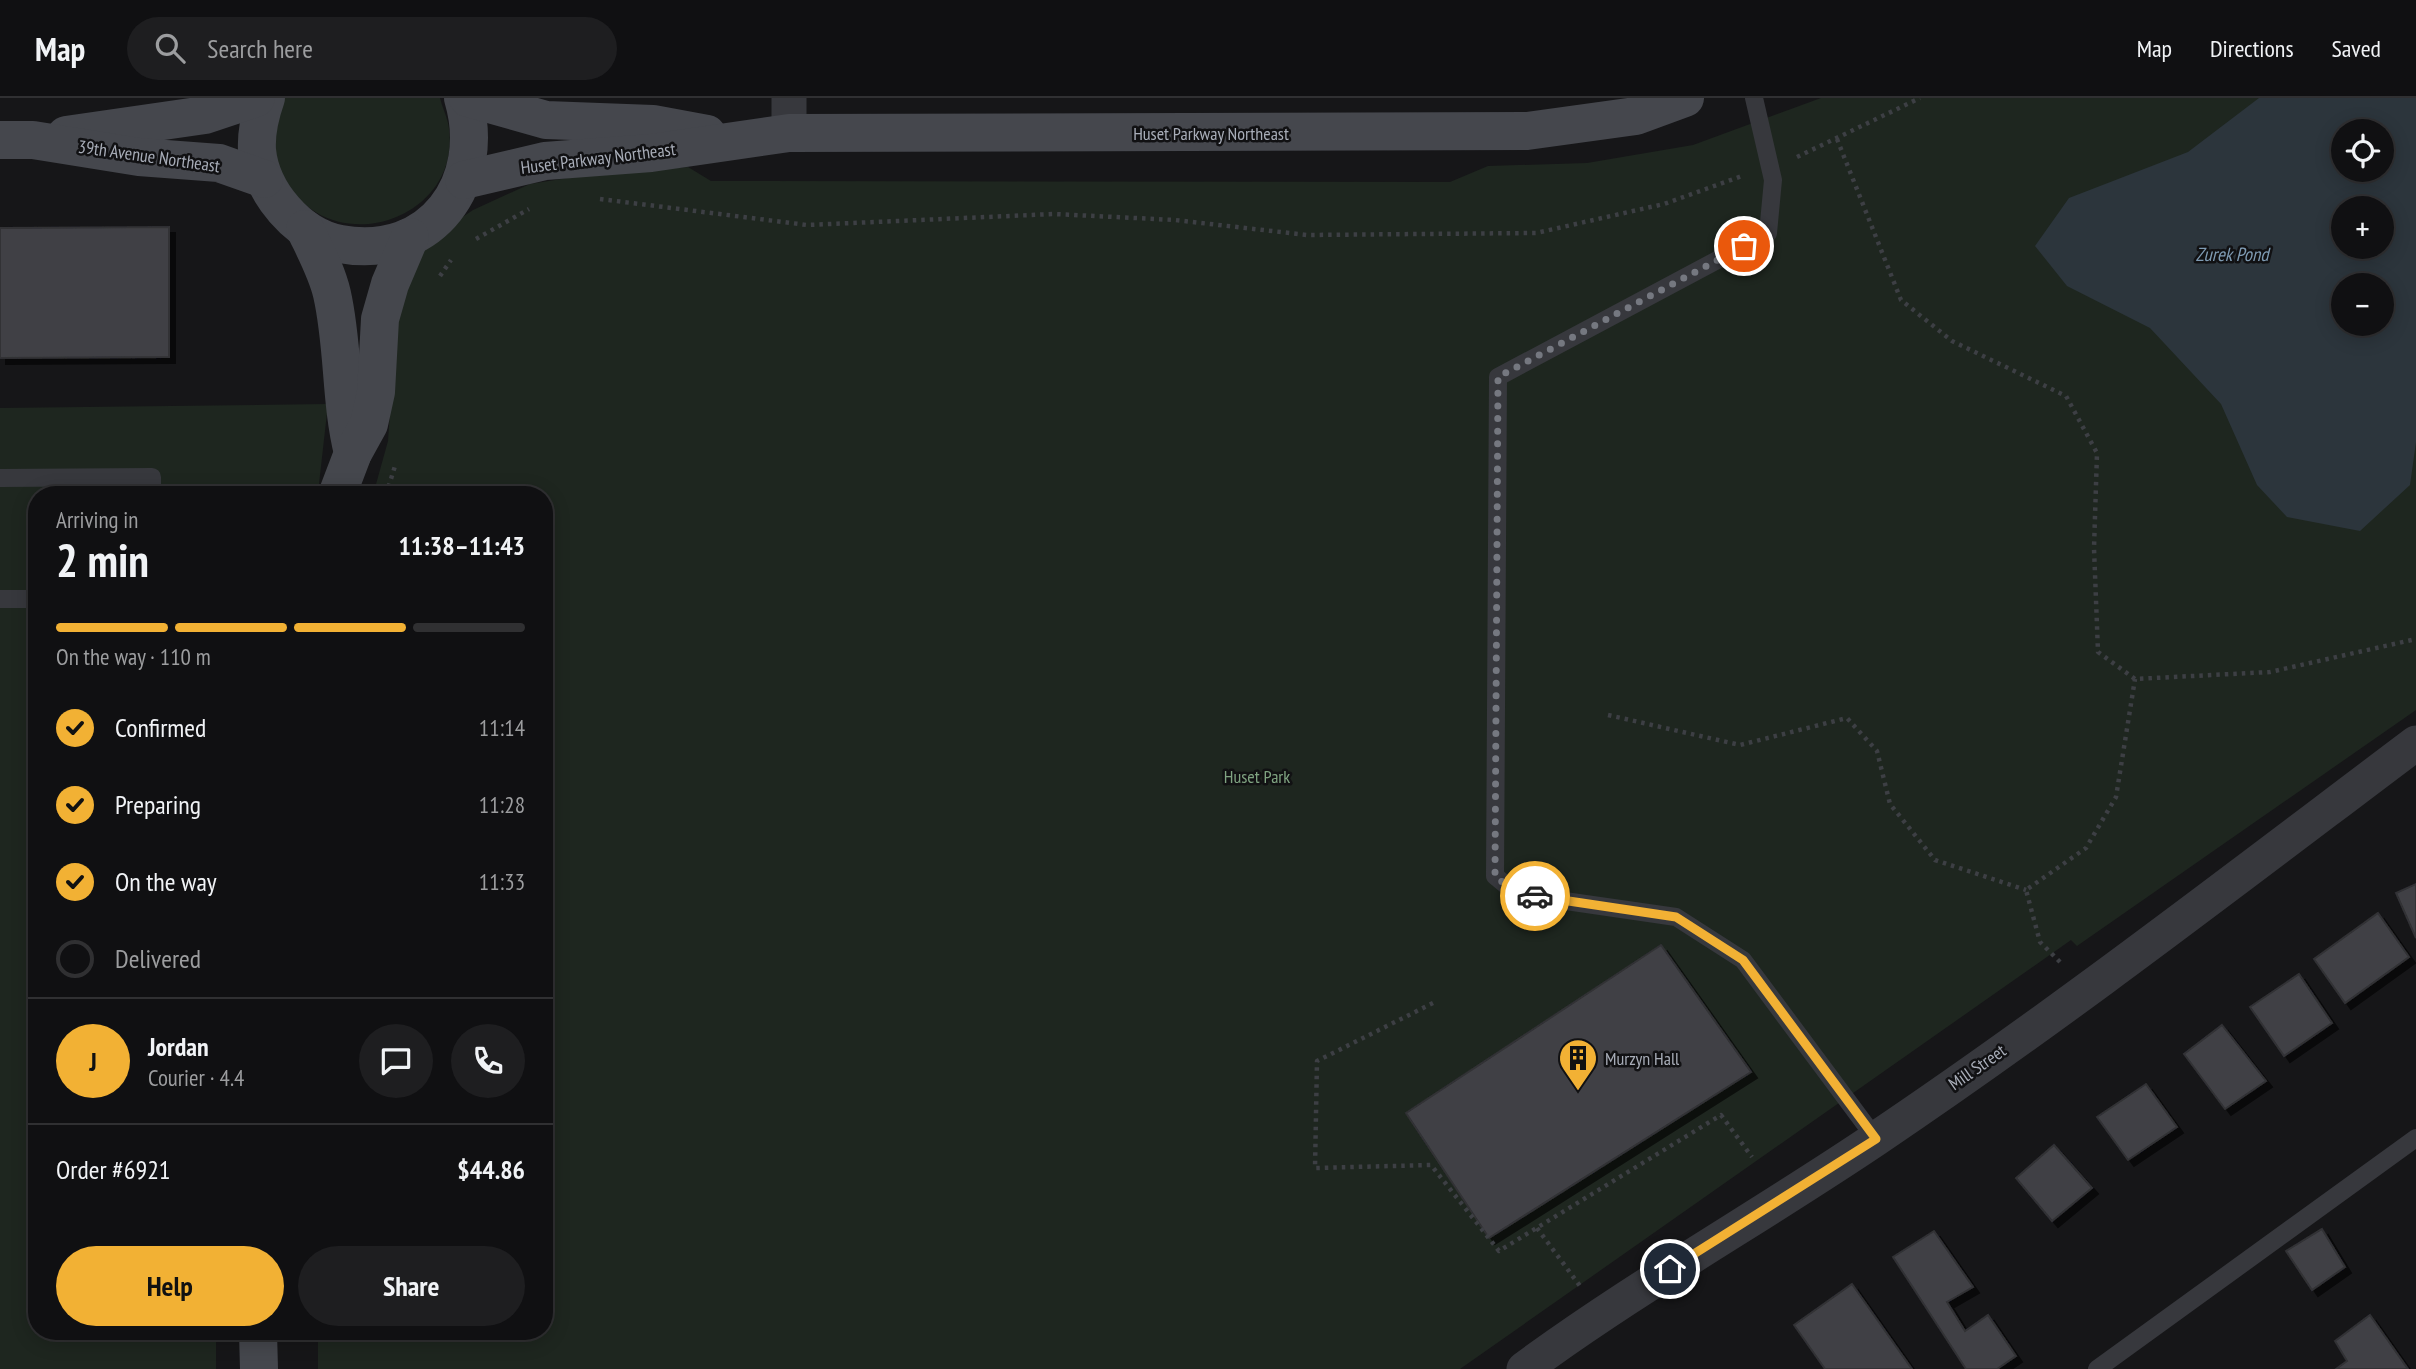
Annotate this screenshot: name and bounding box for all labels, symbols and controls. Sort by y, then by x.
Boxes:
search box [127,17,617,80]
text: Map [35,27,85,70]
icon: search [151,29,189,67]
text: Search here [207,32,313,65]
text: Map [2137,33,2172,64]
text: Directions [2210,33,2294,64]
text: Saved [2332,33,2381,64]
map controls [2331,119,2394,336]
button: locate [2331,119,2394,182]
street label: Huset Parkway Northeast [1133,122,1289,145]
street label: 39th Avenue Northeast [77,135,221,177]
street label: Huset Parkway Northeast [519,137,677,179]
button: + [2331,196,2394,259]
pin [1714,216,1774,276]
icon: bag [1725,227,1763,265]
water label: Zurek Pond [2195,242,2271,266]
button: − [2331,273,2394,336]
text: Arriving in [56,505,138,534]
text: 11:38–11:43 [398,529,525,562]
text: 2 min [56,530,149,590]
text: On the way · 110 m [56,642,211,671]
icon: check [56,709,94,747]
text: Confirmed [115,711,206,744]
text: 11:14 [479,713,525,742]
park label: Huset Park [1224,765,1290,788]
icon: check [56,786,94,824]
text: Preparing [115,788,201,821]
text: 11:28 [479,790,525,819]
courier [1500,861,1570,931]
icon: check [56,863,94,901]
text: On the way [115,865,217,898]
text: 11:33 [479,867,525,896]
icon: car [1516,877,1554,915]
text: Delivered [115,942,201,975]
button: chat [359,1024,433,1098]
button: phone [451,1024,525,1098]
text: Jordan [148,1030,209,1063]
building icon: Murzyn Hall [1557,1037,1599,1092]
street label: Mill Street [1944,1039,2010,1095]
text: J [89,1045,97,1078]
place label: Murzyn Hall [1605,1047,1680,1070]
text: Courier · 4.4 [148,1063,244,1092]
text: Order #6921 [56,1153,171,1186]
text: $44.86 [457,1153,525,1186]
pin [1640,1239,1700,1299]
button: Help [56,1246,284,1326]
button: Share [298,1246,525,1326]
icon: home [1651,1250,1689,1288]

